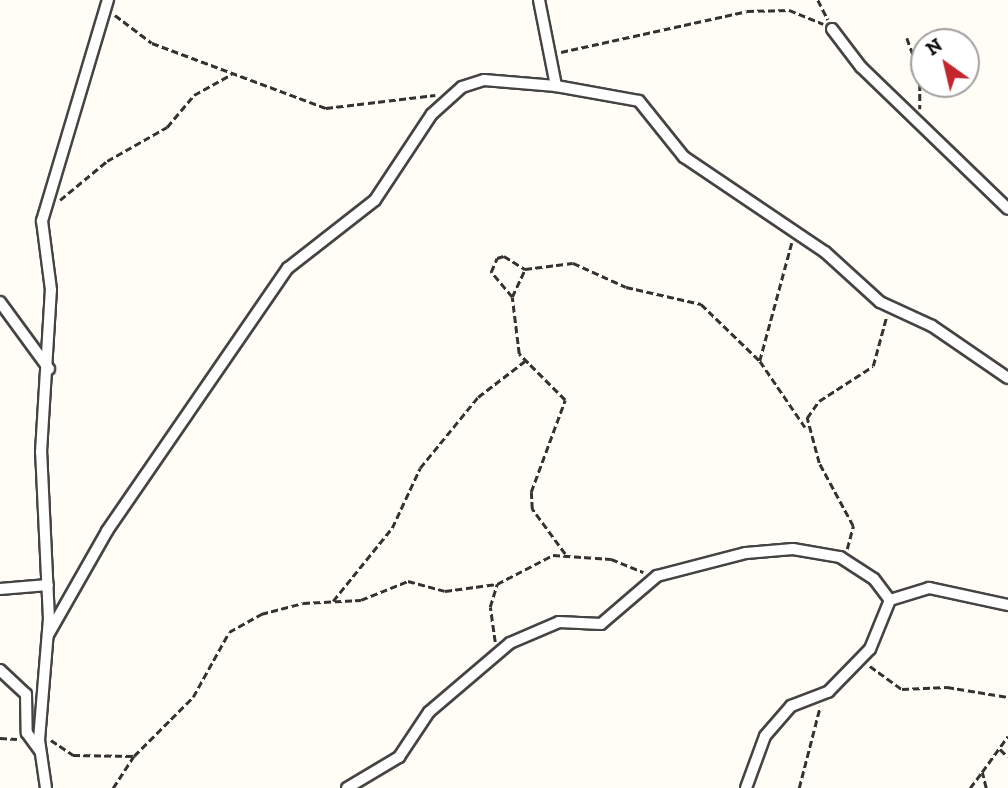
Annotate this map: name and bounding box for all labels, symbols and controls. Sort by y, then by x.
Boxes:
north arrow [910,28,980,98]
text: N [922,33,947,60]

